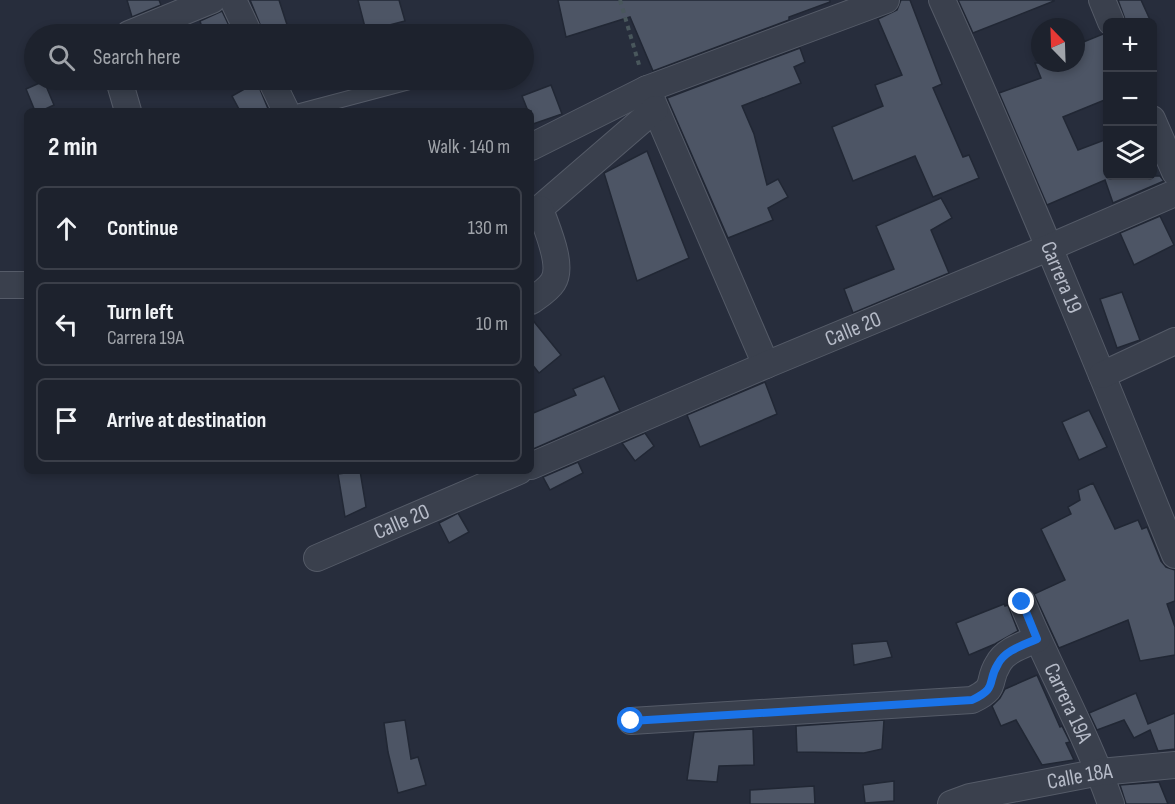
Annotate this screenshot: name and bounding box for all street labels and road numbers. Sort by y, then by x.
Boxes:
street label: Carrera 19 [1035,237,1088,317]
street label: Calle 20 [821,305,885,353]
street label: Calle 20 [369,498,434,546]
street label: Carrera 19A [1038,659,1098,748]
street label: Calle 18A [1045,757,1114,795]

